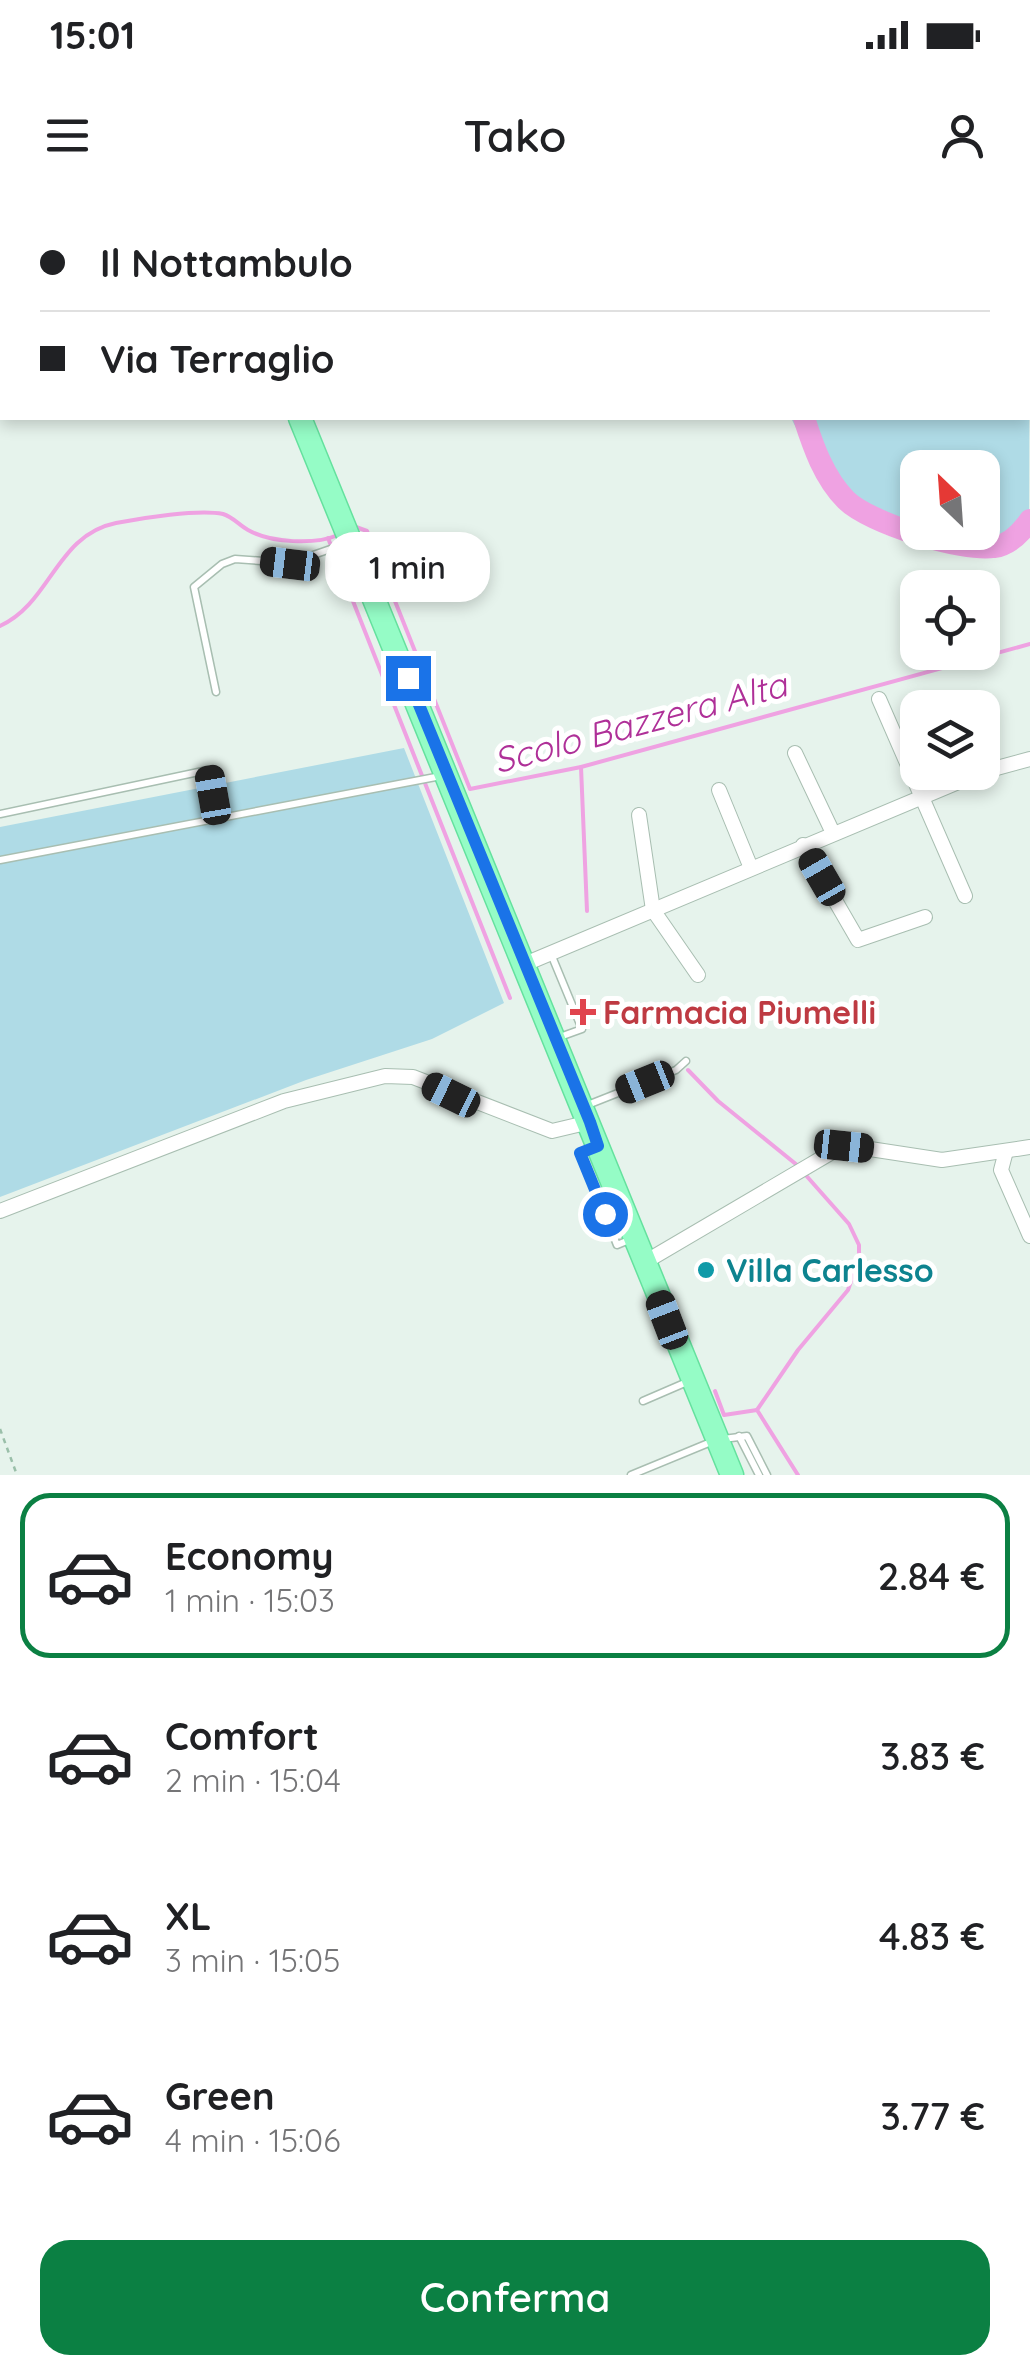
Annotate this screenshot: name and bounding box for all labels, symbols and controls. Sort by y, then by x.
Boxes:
text: 15:01 [50,11,135,59]
text: Tako [463,107,567,163]
icon: menu [40,108,95,163]
icon: person [935,108,990,163]
text: Il Nottambulo [100,239,353,287]
text: Via Terraglio [100,335,334,383]
north arrow [900,450,1000,550]
map controls [900,450,1000,790]
callout: 1 min [326,533,490,603]
car [258,545,322,583]
text: 1 min [369,547,446,587]
button: locate [900,570,1000,670]
route end [386,656,431,701]
water label: Scolo Bazzera Alta [489,661,793,782]
button: layers [900,690,1000,790]
car [193,763,233,827]
car [794,844,850,910]
place label: Farmacia Piumelli [603,992,876,1032]
marker: Farmacia Piumelli [572,1001,594,1023]
car [612,1057,678,1107]
car [417,1068,485,1122]
car [813,1128,875,1164]
route start [583,1192,628,1237]
place label: Villa Carlesso [726,1250,934,1290]
marker: Villa Carlesso [695,1259,717,1281]
car [642,1287,692,1353]
icon: car [45,1531,135,1621]
text: Economy [165,1532,334,1580]
text: 2.84 € [878,1552,985,1600]
text: 1 min · 15:03 [165,1580,335,1620]
icon: car [45,1711,135,1801]
text: Comfort [165,1712,319,1760]
text: 3.83 € [880,1732,985,1780]
text: 2 min · 15:04 [165,1760,341,1800]
icon: car [45,1891,135,1981]
text: XL [165,1892,211,1940]
text: 4.83 € [879,1912,985,1960]
text: 3 min · 15:05 [165,1940,341,1980]
icon: car [45,2071,135,2161]
text: Green [165,2072,275,2120]
text: 3.77 € [880,2092,985,2140]
text: 4 min · 15:06 [165,2120,340,2160]
button: Conferma [40,2240,990,2355]

